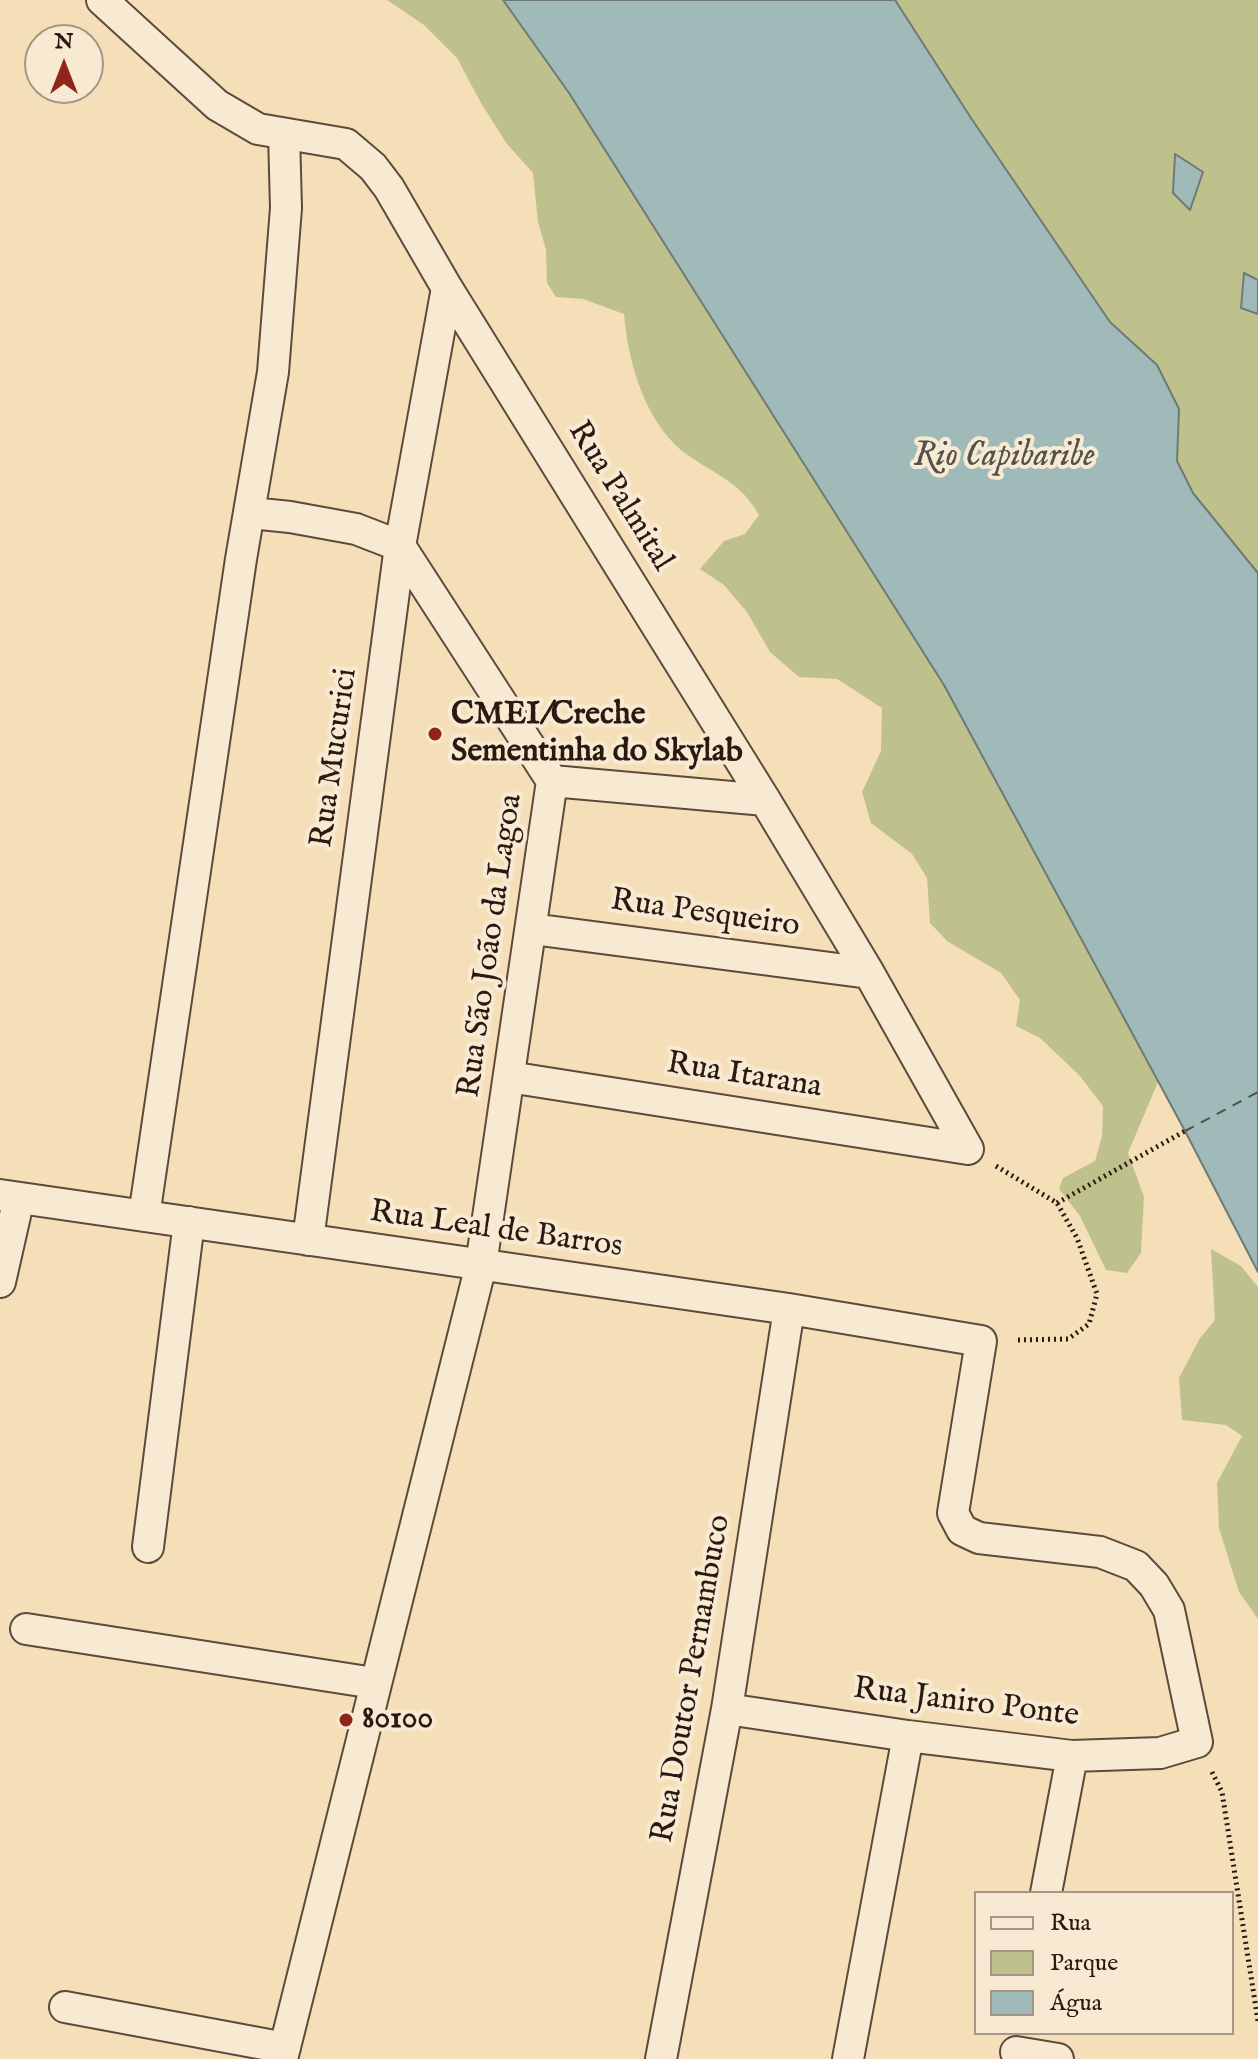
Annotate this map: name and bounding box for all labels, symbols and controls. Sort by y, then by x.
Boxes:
north arrow [24,24,104,104]
text: N [54,28,74,56]
street label: Rua Palmital [558,415,680,579]
water label: Rio Capibaribe [913,438,1095,478]
street label: Rua Mucurici [304,666,368,850]
place label: CMEI/Creche Sementinha do Skylab [451,697,743,772]
marker: CMEI/Creche Sementinha do Skylab [426,725,444,743]
street label: Rua São João da Lagoa [452,792,532,1100]
street label: Rua Pesqueiro [608,883,802,947]
street label: Rua Itarana [664,1046,824,1108]
street label: Rua Leal de Barros [367,1194,625,1268]
street label: Rua Doutor Pernambuco [645,1512,741,1846]
street label: Rua Janiro Ponte [851,1671,1081,1737]
place label: 80100 [362,1701,433,1739]
marker: 80100 [337,1711,355,1729]
legend [974,1891,1234,2035]
text: Rua [1050,1908,1091,1939]
text: Parque [1050,1948,1118,1979]
text: Água [1050,1988,1102,2019]

